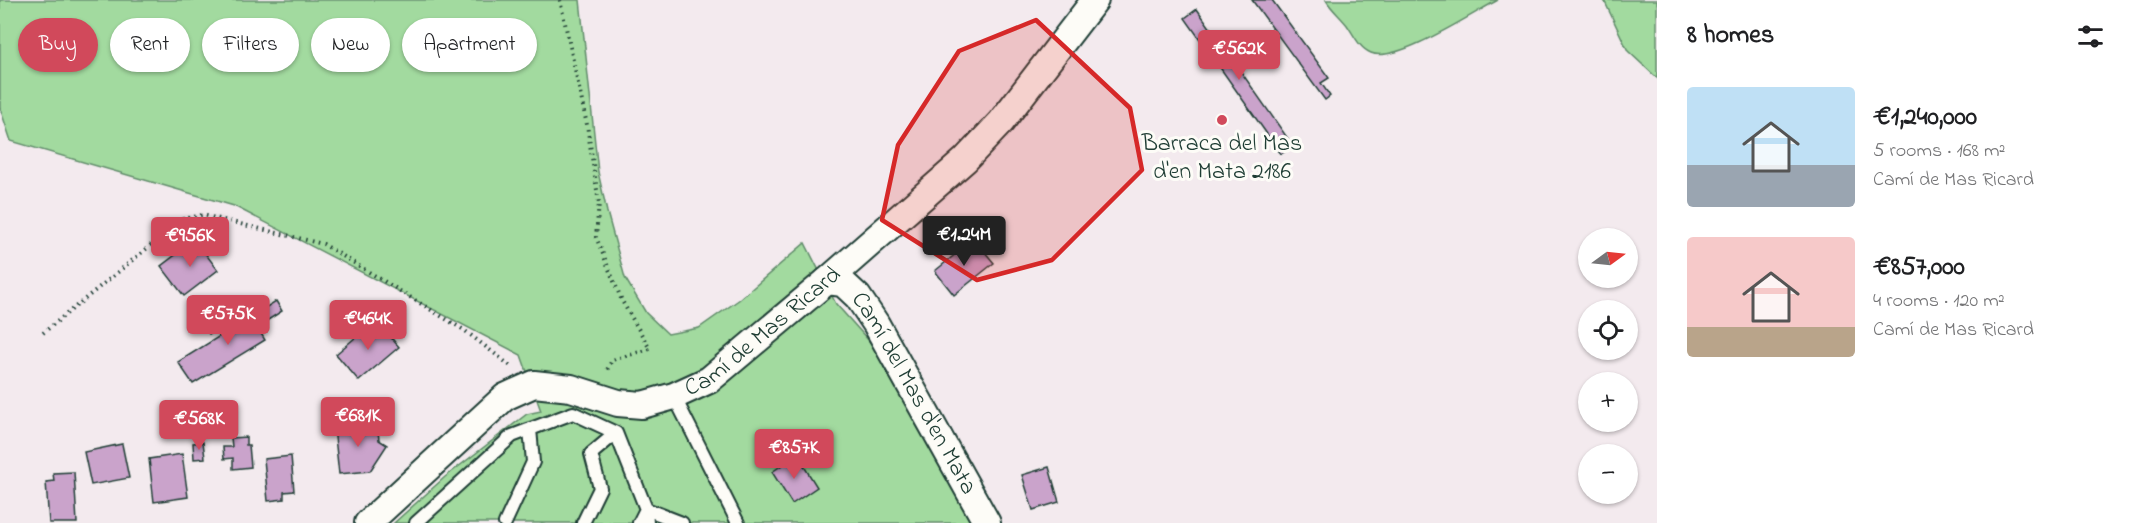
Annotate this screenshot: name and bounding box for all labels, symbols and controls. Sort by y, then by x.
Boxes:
text: 8 homes [1687,17,1774,55]
chip: Buy [18,18,98,72]
chip: Rent [110,18,190,72]
chip: Filters [202,18,299,72]
chip: New [311,18,390,72]
chip: Apartment [402,18,537,72]
icon: filters [2074,20,2107,53]
pin: €562K [1197,30,1281,81]
text: €562K [1212,35,1266,64]
text: €1,240,000 [1873,99,1977,137]
icon: home [1735,111,1807,183]
marker: Barraca del Mas d'en Mata 2186 [1215,113,1229,127]
place label: Barraca del Mas d'en Mata 2186 [1141,127,1302,190]
text: 5 rooms · 168 m² [1873,137,2006,166]
text: Camí de Mas Ricard [1873,166,2034,195]
pin: €1.24M [915,216,1013,267]
pin: €956K [148,217,232,268]
text: €1.24M [937,221,991,250]
text: €956K [165,222,215,251]
north arrow [1578,228,1638,288]
map controls [1578,228,1638,504]
text: €857,000 [1873,249,1965,287]
street label: Camí de Mas Ricard [679,258,850,406]
icon: home [1735,261,1807,333]
street label: Camí del Mas d'en Mata [842,285,985,501]
text: 4 rooms · 120 m² [1873,287,2005,316]
pin: €575K [186,295,270,346]
text: €575K [201,300,255,329]
pin: €464K [326,300,410,351]
button: locate [1578,300,1638,360]
text: €464K [344,305,392,334]
text: Camí de Mas Ricard [1873,316,2034,345]
button: + [1578,372,1638,432]
pin: €681K [316,397,400,448]
pin: €568K [157,400,241,451]
text: €681K [335,402,381,431]
text: €568K [173,405,225,434]
pin: €857K [752,429,836,480]
text: €857K [769,434,819,463]
button: − [1578,444,1638,504]

